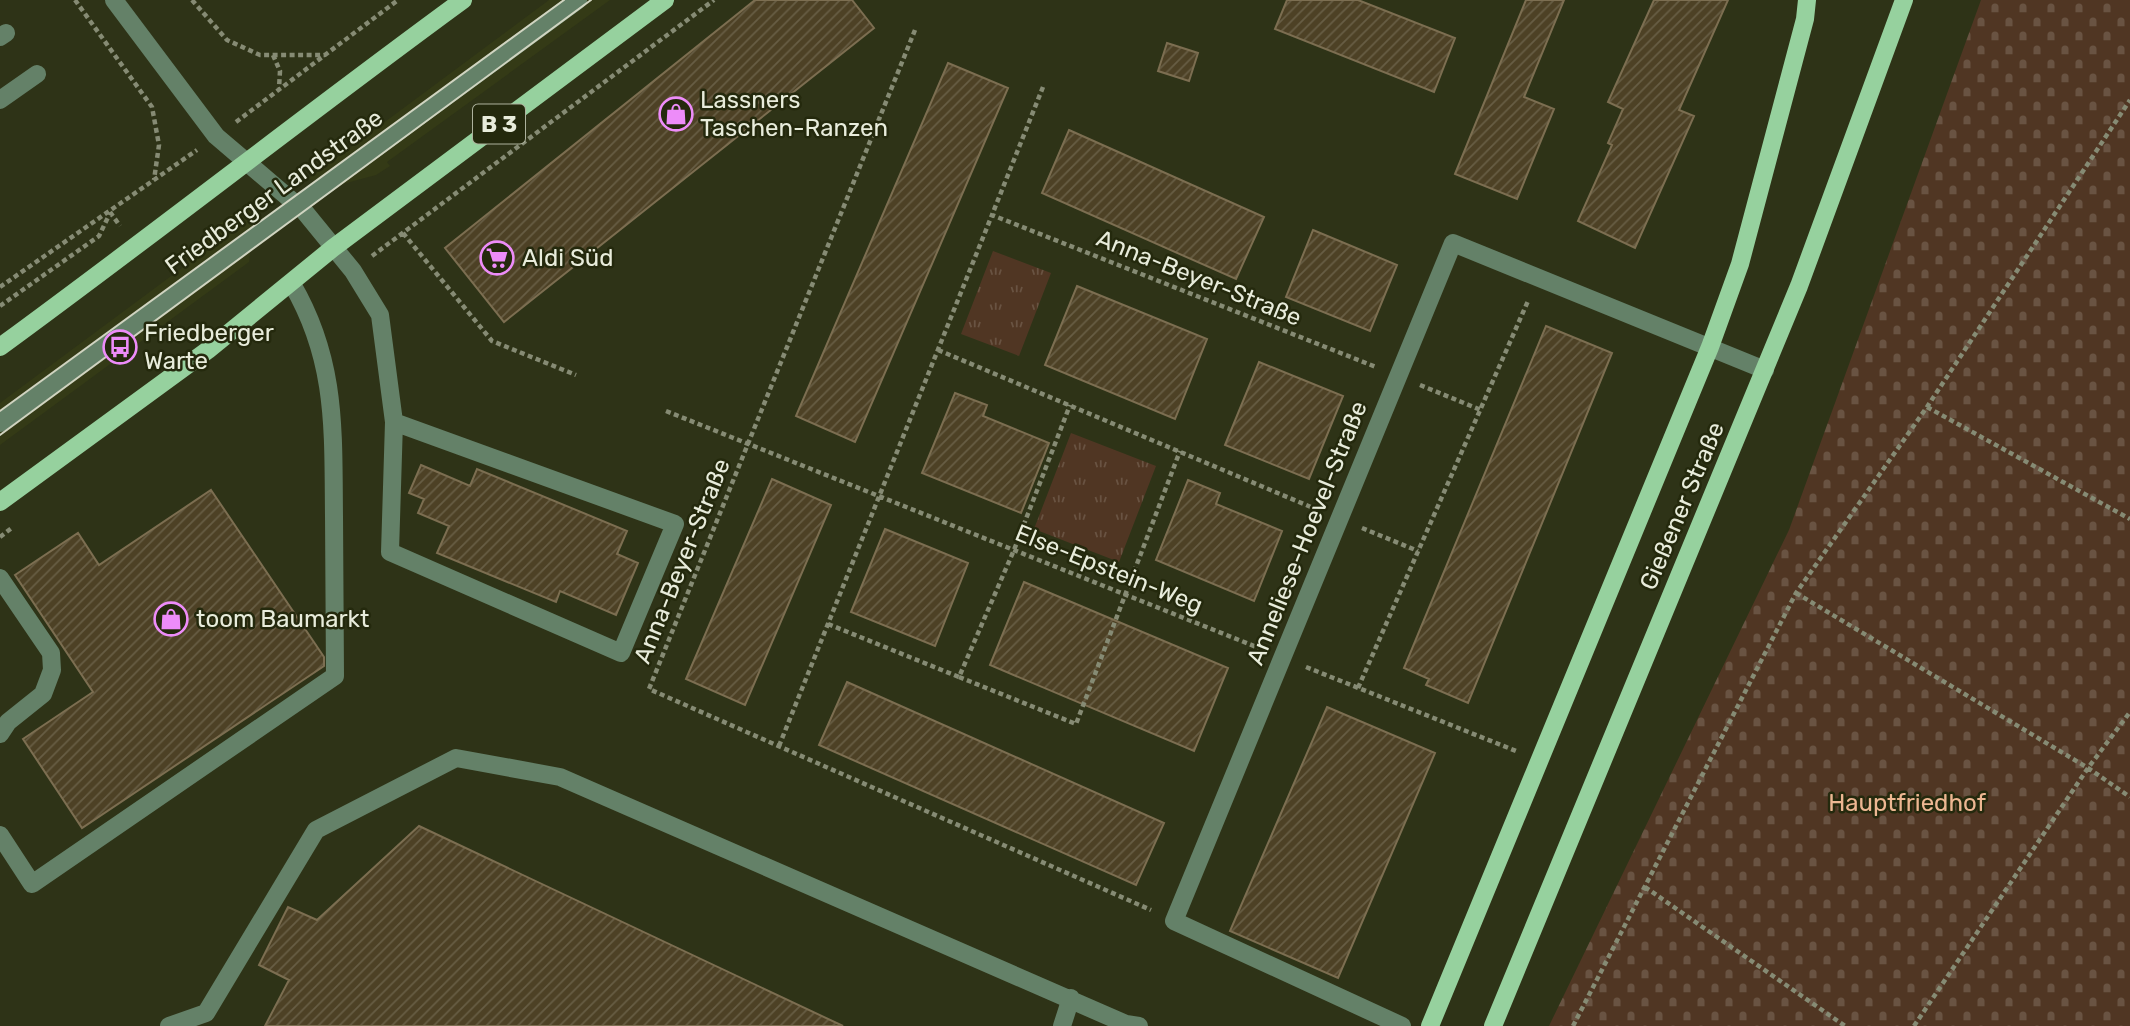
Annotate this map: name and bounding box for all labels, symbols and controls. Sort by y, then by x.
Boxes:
place label: Lassners Taschen-Ranzen [700,86,888,142]
shop icon: Lassners Taschen-Ranzen [657,95,695,133]
street label: Friedberger Landstraße [160,104,388,280]
road number: B 3 [473,105,525,144]
street label: Anna-Beyer-Straße [1092,224,1306,332]
supermarket icon: Aldi Süd [478,239,516,277]
place label: Aldi Süd [522,244,614,272]
place label: Friedberger Warte [144,319,274,375]
bus stop icon: Friedberger Warte [101,328,139,366]
street label: Anneliese-Hoevel-Straße [1241,397,1373,669]
street label: Gießener Straße [1634,418,1730,594]
street label: Anna-Beyer-Straße [628,454,736,668]
street label: Else-Epstein-Weg [1011,519,1207,619]
shop icon: toom Baumarkt [152,600,190,638]
place label: toom Baumarkt [196,605,369,633]
park label: Hauptfriedhof [1828,789,1987,817]

